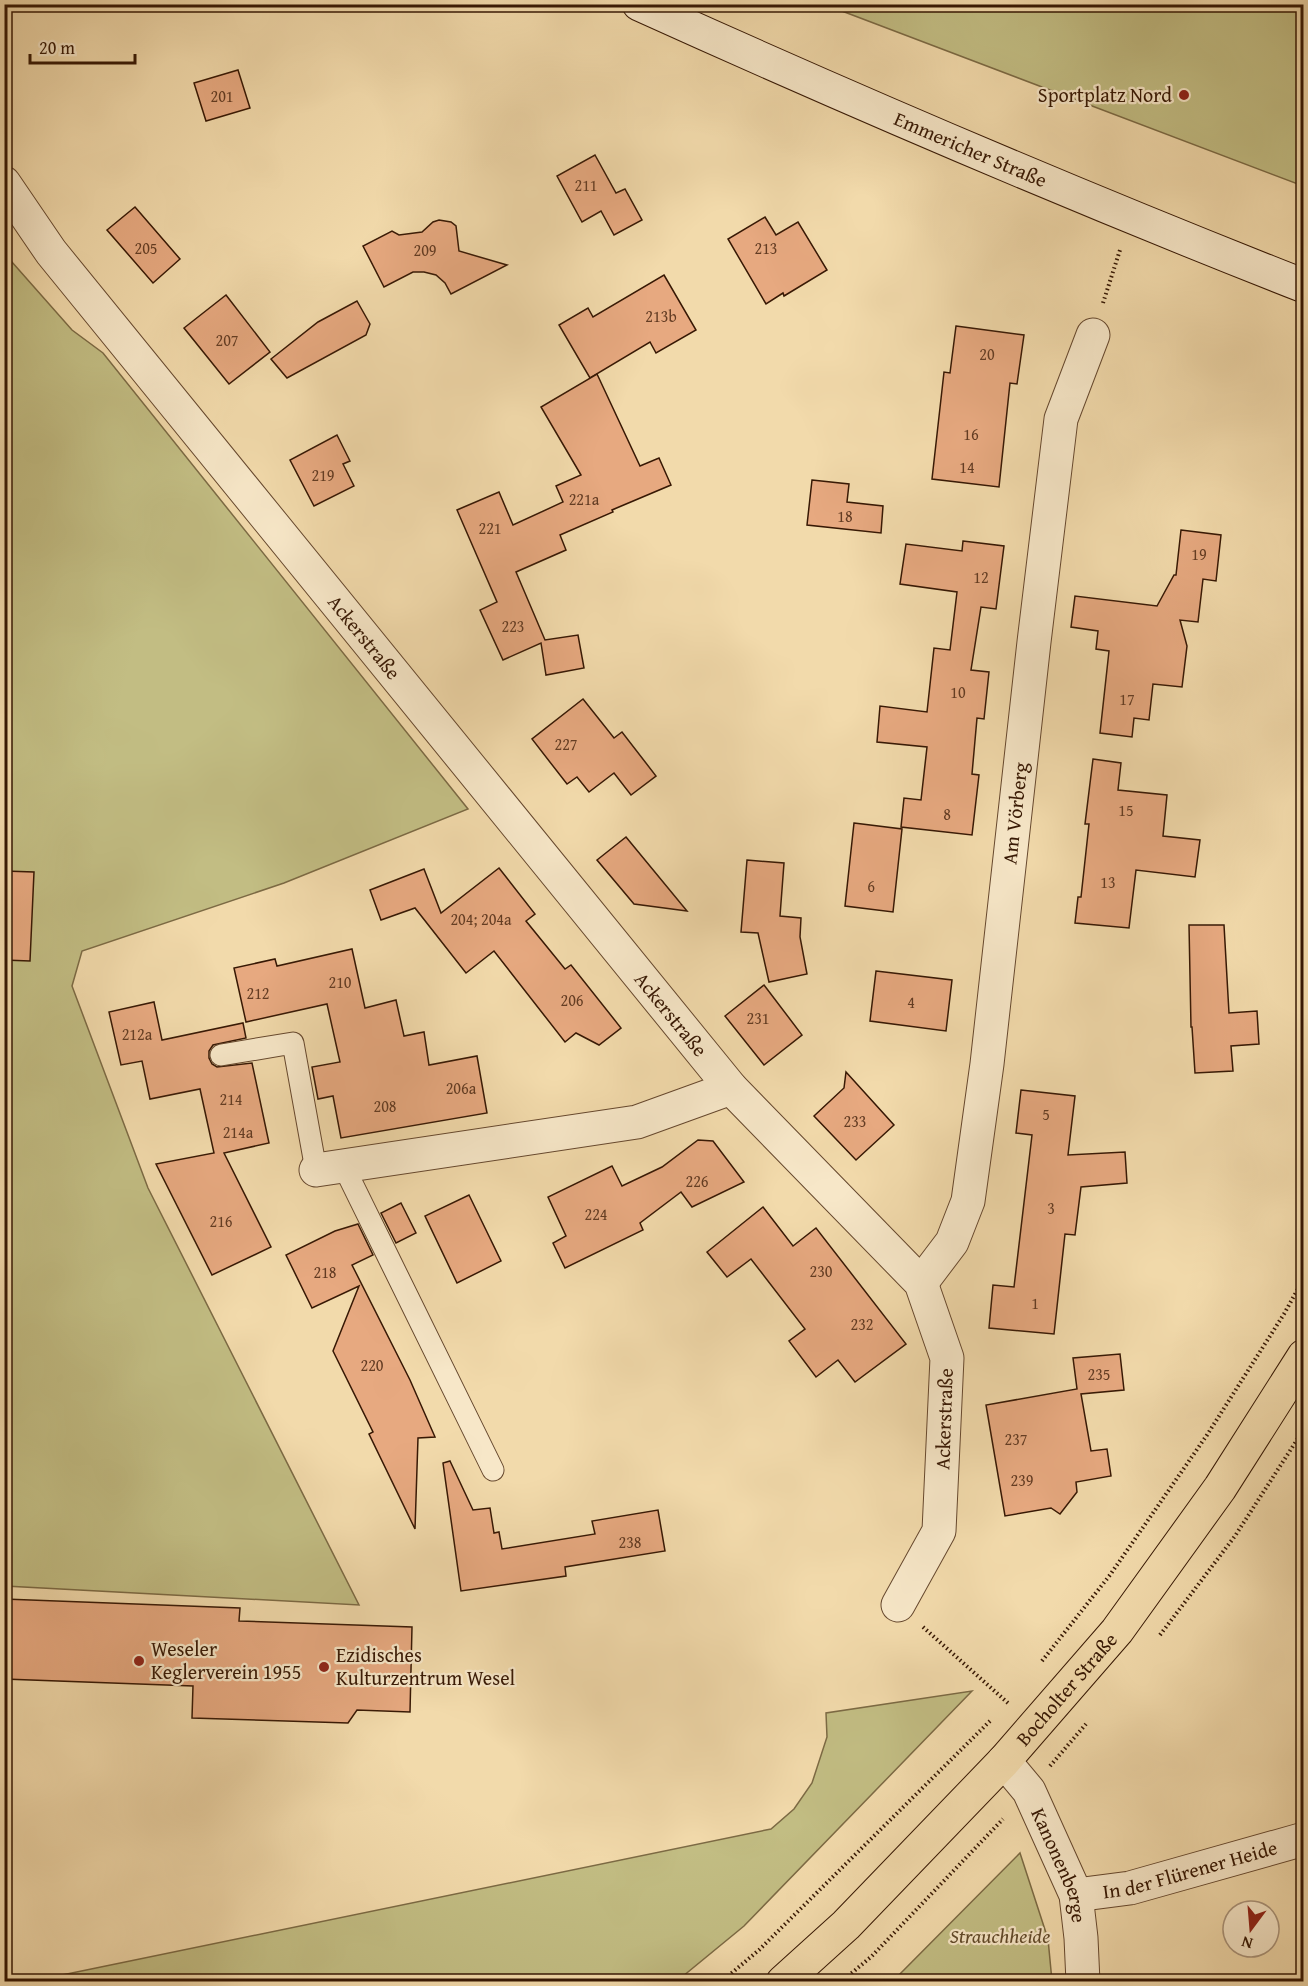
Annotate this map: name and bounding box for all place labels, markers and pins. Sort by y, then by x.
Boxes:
place label: Sportplatz Nord [1038,80,1172,109]
marker: Sportplatz Nord [1177,88,1191,102]
place label: Weseler Keglerverein 1955 [151,1634,301,1686]
place label: Ezidisches Kulturzentrum Wesel [336,1640,516,1692]
marker: Weseler Keglerverein 1955 [132,1654,146,1668]
marker: Ezidisches Kulturzentrum Wesel [317,1660,331,1674]

